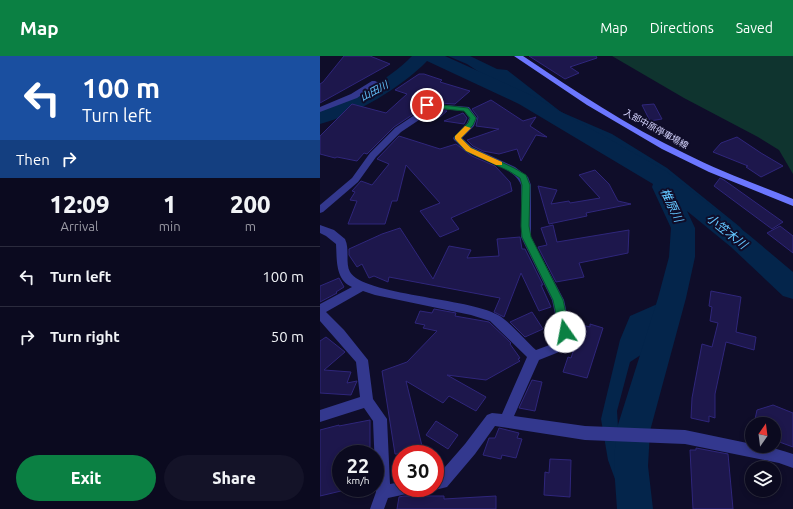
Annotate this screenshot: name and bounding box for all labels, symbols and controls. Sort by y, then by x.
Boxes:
text: Map [20,17,59,39]
text: Map [600,20,628,36]
text: Directions [650,20,714,36]
text: Saved [736,20,773,36]
icon: left [16,72,68,124]
text: 100 m [82,72,160,103]
water label: 山田川 [358,79,391,103]
pin [410,88,444,122]
icon: arrive [416,94,438,116]
text: Turn left [82,105,152,125]
street label: 入部中原停車場線 [622,107,691,151]
icon: right [58,148,80,170]
text: Then [16,151,50,168]
water label: 椎原川 [658,186,686,226]
text: 12:09 [49,191,109,218]
text: 1 [163,191,176,218]
text: 200 [230,191,271,218]
water label: 小笠木川 [704,211,751,252]
text: Arrival [60,219,98,233]
text: min [159,219,181,233]
text: m [245,219,256,233]
icon: left [16,266,38,288]
text: Turn left [50,268,111,285]
text: 100 m [262,268,304,285]
position arrow [544,311,586,353]
icon: right [16,326,38,348]
text: Turn right [50,328,120,345]
text: 50 m [271,328,304,345]
north arrow [745,417,781,453]
map controls [745,417,781,497]
speed limit sign: 30 [392,445,444,497]
text: 22 [347,454,369,477]
button: Exit [16,455,156,501]
button: Share [164,455,304,501]
button: layers [745,461,781,497]
text: km/h [346,475,370,486]

